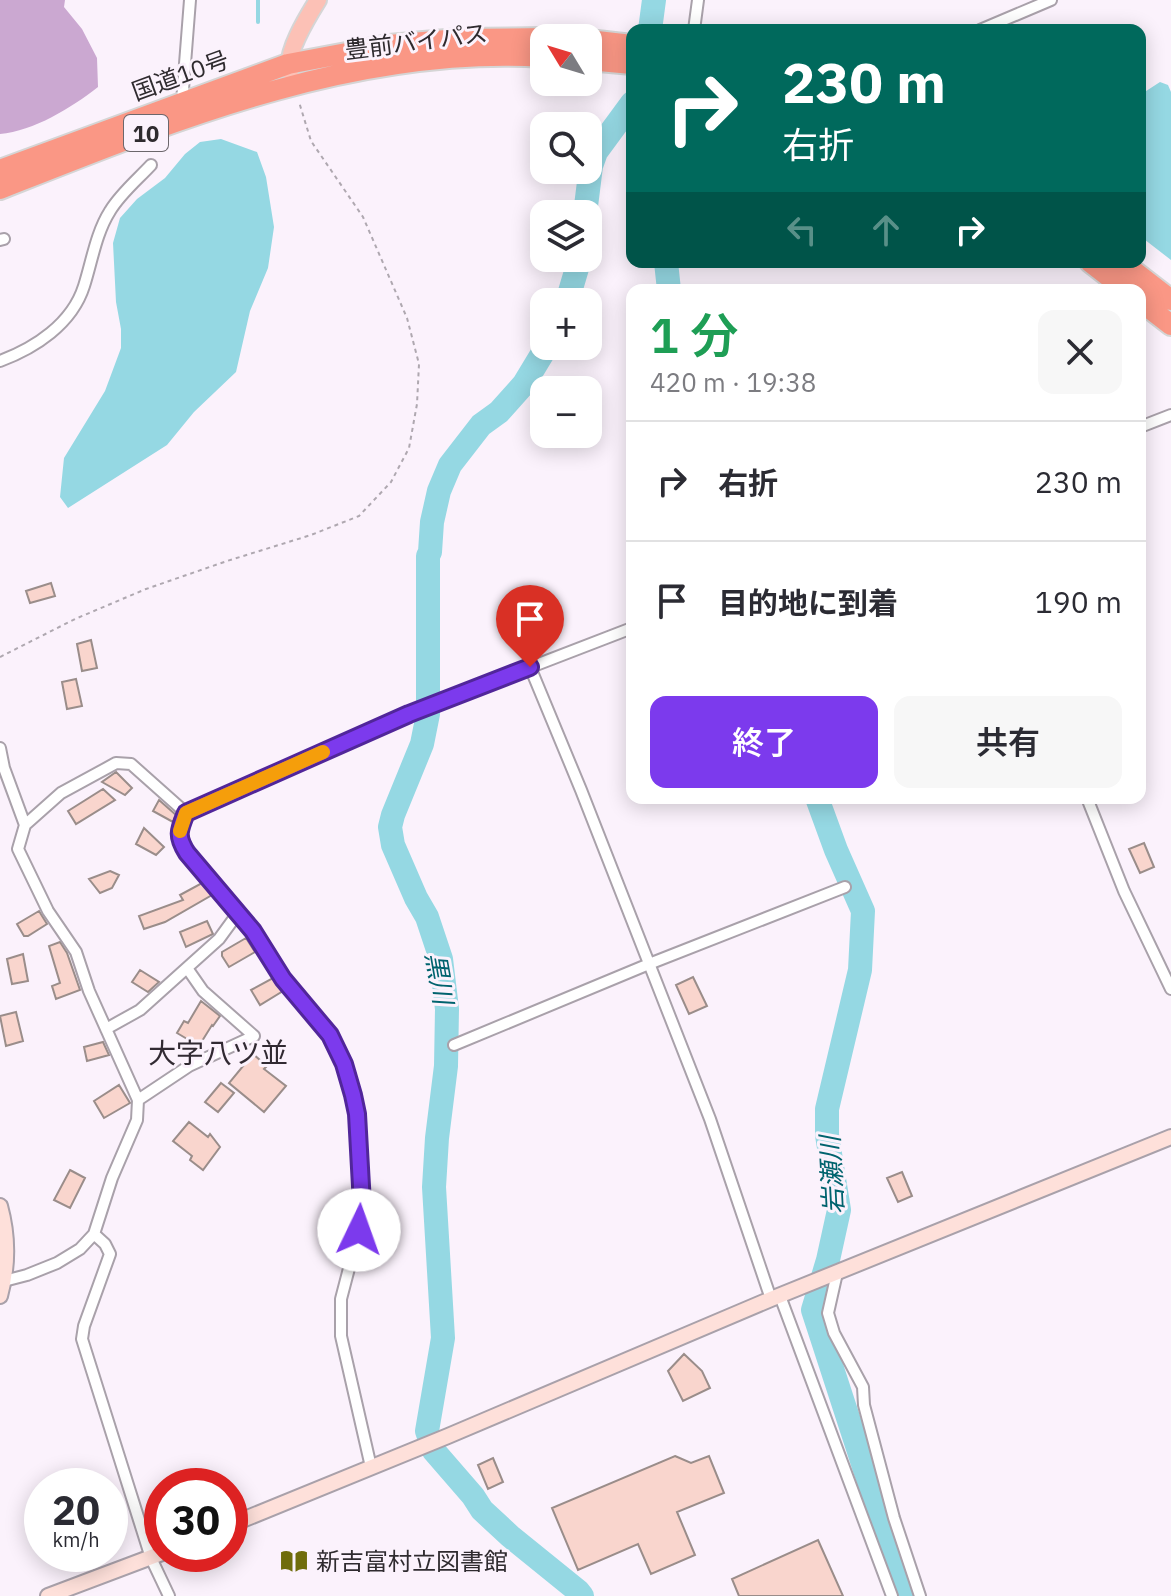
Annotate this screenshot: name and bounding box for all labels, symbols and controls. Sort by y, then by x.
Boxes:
street label: 豊前バイパス [343,16,489,66]
north arrow [530,24,602,96]
map controls [530,24,602,448]
street label: 国道10号 [127,43,233,107]
text: 230 m [782,46,946,118]
icon: right [650,56,754,160]
button: search [530,112,602,184]
road number: 10 [124,115,168,151]
text: 右折 [782,121,854,168]
button: layers [530,200,602,272]
icon: left [780,208,824,252]
icon: ahead [864,208,908,252]
icon: right [948,208,992,252]
button: + [530,288,602,360]
text: 1 分 [650,304,738,366]
button: close [1038,310,1122,394]
text: 420 m · 19:38 [650,365,816,399]
button: − [530,376,602,448]
icon: right [650,459,694,503]
text: 230 m [1035,462,1122,501]
text: 右折 [718,463,778,502]
icon: arrive [650,579,694,623]
text: 190 m [1035,582,1122,621]
text: 目的地に到着 [718,583,898,622]
pin [496,585,564,667]
icon: arrive [508,597,552,641]
button: 終了 [650,696,878,788]
button: 共有 [894,696,1122,788]
water label: 黒川 [419,949,462,1010]
district label: 大字八ツ並 [148,1034,288,1071]
water label: 岩瀬川 [812,1132,850,1215]
position arrow [317,1188,401,1272]
speed limit sign: 30 [144,1468,248,1572]
text: 20 [52,1484,100,1536]
text: km/h [52,1526,100,1553]
place label: 新吉富村立図書館 [316,1545,508,1577]
library icon: 新吉富村立図書館 [279,1546,309,1576]

